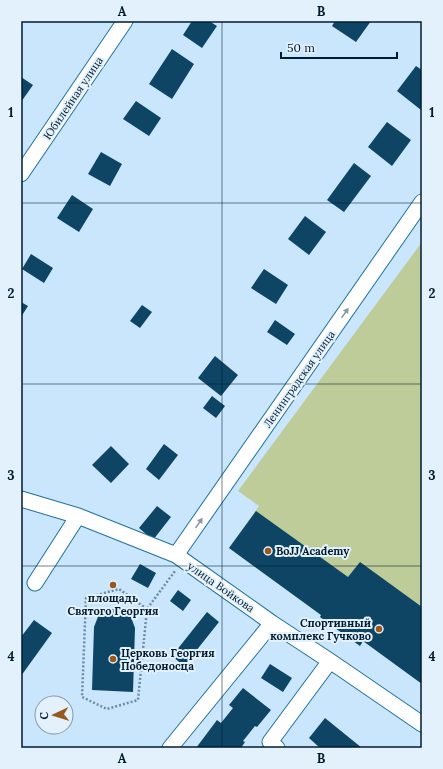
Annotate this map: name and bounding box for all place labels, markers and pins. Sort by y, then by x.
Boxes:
place label: BoJJ Academy [276,544,350,558]
marker: BoJJ Academy [263,546,273,556]
marker: площадь Святого Георгия [108,580,118,590]
place label: площадь Святого Георгия [67,591,159,618]
place label: Спортивный комплекс Гучково [270,616,371,643]
marker: Спортивный комплекс Гучково [374,624,384,634]
place label: Церковь Георгия Победоносца [121,646,215,673]
marker: Церковь Георгия Победоносца [108,654,118,664]

